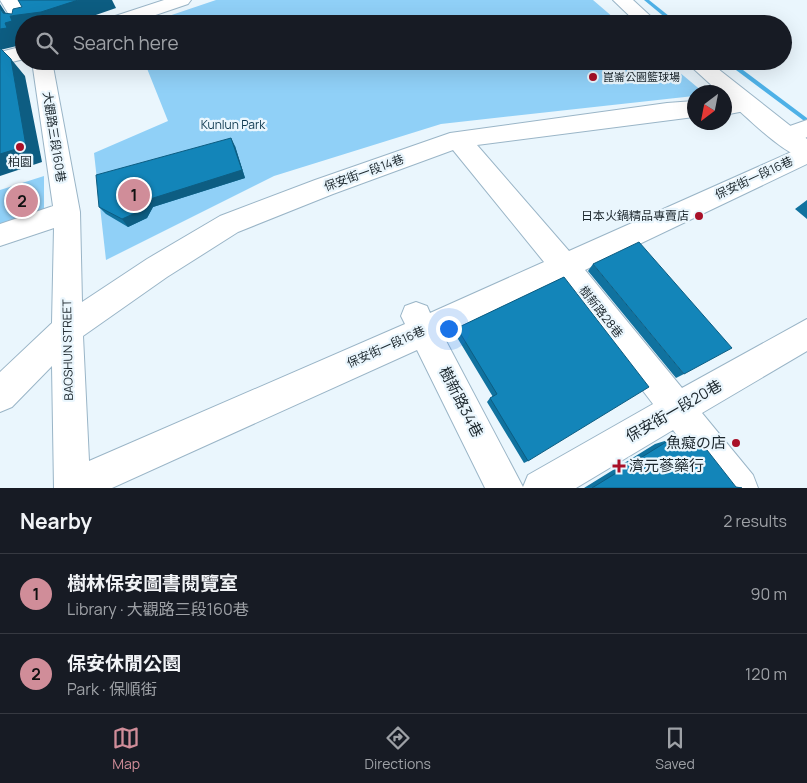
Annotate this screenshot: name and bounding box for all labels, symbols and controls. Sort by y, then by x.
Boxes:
search box [15,15,792,70]
icon: search [33,29,61,57]
text: Search here [73,30,179,56]
place label: 崑崙公園籃球場 [603,69,680,84]
marker: 崑崙公園籃球場 [587,71,599,83]
north arrow [687,85,732,130]
street label: 大觀路三段160巷 [39,90,70,183]
park label: Kunlun Park [201,116,266,133]
marker: 柏園 [14,141,26,153]
street label: 保安街一段14巷 [322,150,406,195]
street label: 保安街一段16巷 [712,152,796,203]
place label: 柏園 [8,153,32,170]
pin: 1 [118,176,150,214]
pin: 2 [6,182,38,220]
place label: 日本火鍋精品專賣店 [581,207,689,224]
marker: 日本火鍋精品專賣店 [693,210,705,222]
street label: 樹新路28巷 [576,282,627,341]
street label: BAOSHUN STREET [58,299,77,401]
your location [436,316,462,342]
street label: 保安街一段16巷 [344,322,428,371]
street label: 樹新路34巷 [435,363,488,441]
street label: 保安街一段20巷 [622,375,726,447]
place label: 魚癡の店 [666,432,726,453]
marker: 魚癡の店 [730,437,742,449]
place label: 濟元蔘藥行 [629,455,704,476]
marker: 濟元蔘藥行 [613,460,625,472]
text: Nearby [20,507,92,535]
text: 2 results [723,510,787,532]
text: 樹林保安圖書閱覽室 [67,570,238,596]
text: 1 [32,583,40,605]
text: 90 m [751,583,787,605]
text: Library · 大觀路三段160巷 [67,598,249,620]
text: 保安休閒公園 [67,650,181,676]
text: 2 [31,663,41,685]
text: 120 m [745,663,787,685]
text: Park · 保順街 [67,678,157,700]
tab: Map [112,724,140,773]
tab: Directions [365,724,431,773]
tab: Saved [655,724,695,773]

